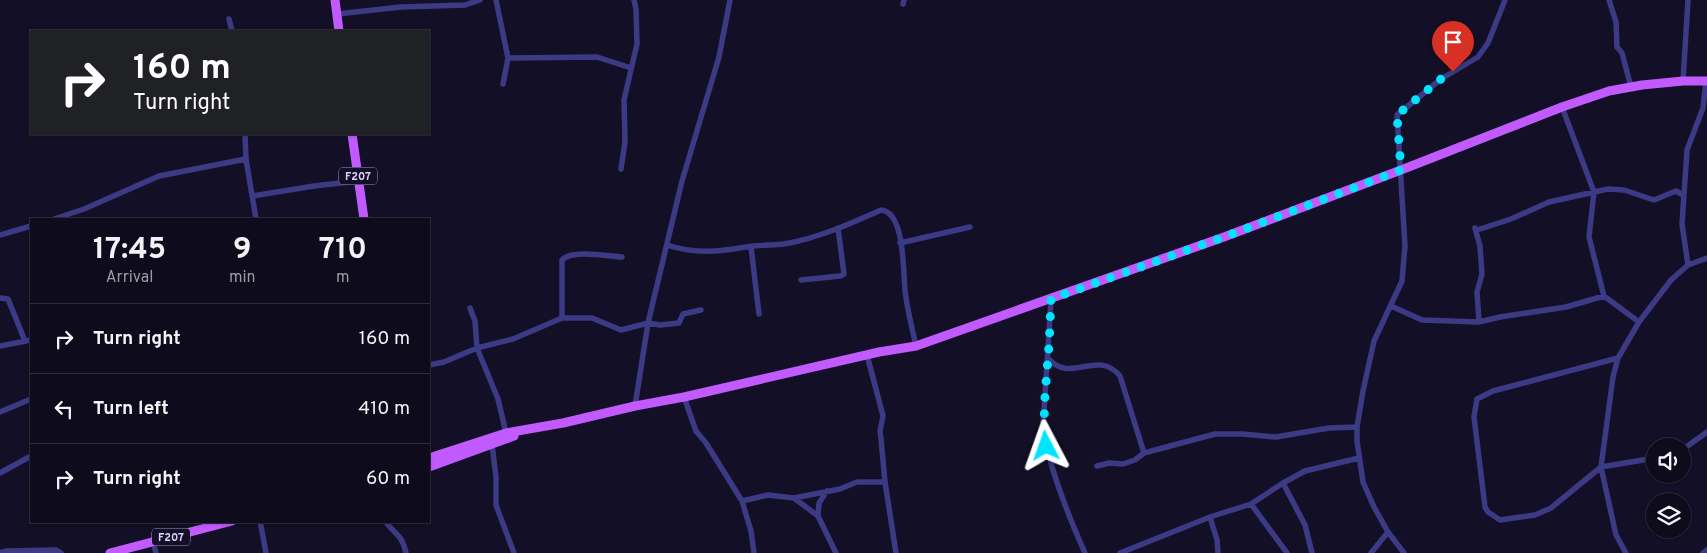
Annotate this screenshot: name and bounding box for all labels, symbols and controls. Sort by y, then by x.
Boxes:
pin [1432,21,1474,72]
icon: arrive [1439,28,1467,56]
text: 160 m [133,47,231,91]
icon: right [50,50,115,115]
text: Turn right [133,90,230,117]
road number: F207 [339,168,377,185]
text: 17:45 [93,232,166,269]
text: 9 [233,232,252,269]
text: 710 [319,232,367,269]
text: Arrival [106,268,153,288]
text: min [229,268,256,288]
text: m [336,268,350,288]
icon: right [50,325,78,353]
text: Turn right [93,327,181,351]
text: 160 m [359,327,410,351]
icon: left [50,395,78,423]
text: Turn left [93,397,169,421]
text: 410 m [358,397,410,421]
position arrow [1019,419,1071,471]
map controls [1646,438,1691,538]
button: sound [1646,438,1691,483]
icon: right [50,465,78,493]
text: Turn right [93,467,181,491]
text: 60 m [366,467,410,491]
button: layers [1646,493,1691,538]
road number: F207 [152,528,190,546]

